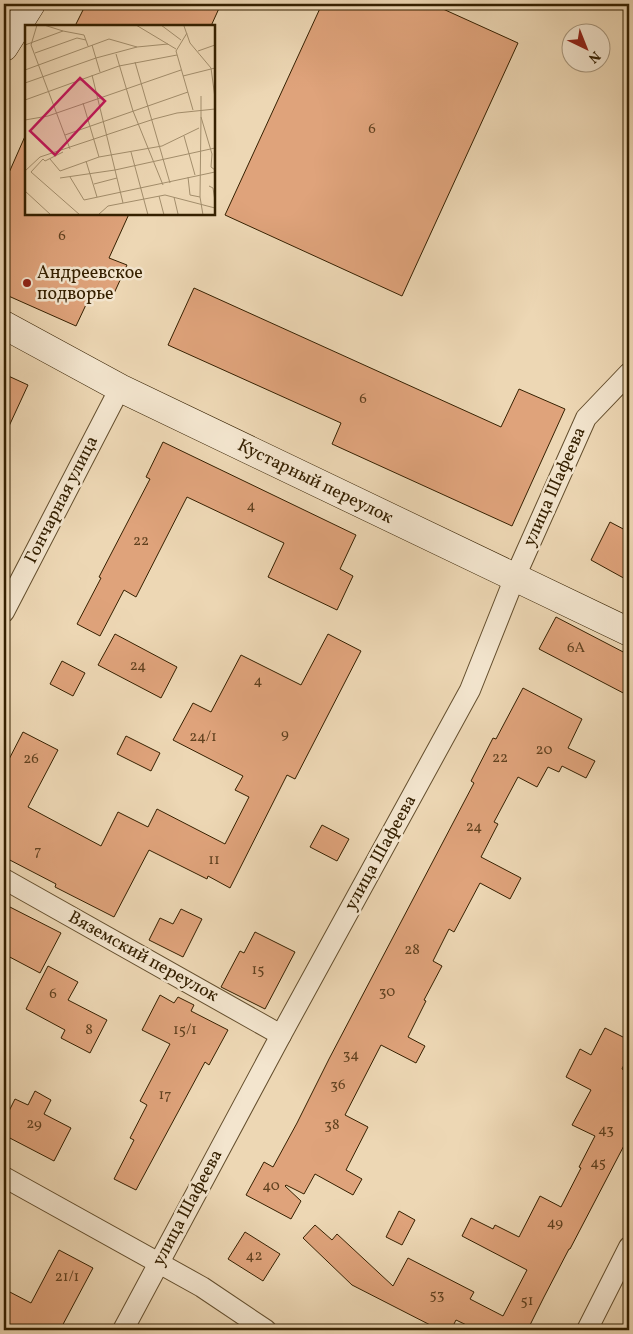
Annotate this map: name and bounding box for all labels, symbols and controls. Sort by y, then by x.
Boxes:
north arrow [560,22,610,72]
inset map [25,25,215,215]
text: N [584,46,604,67]
house number: 6 [368,119,376,140]
house number: 6 [58,226,66,247]
place label: Андреевское подворье [37,261,143,307]
marker: Андреевское подворье [21,277,33,289]
house number: 6 [359,389,367,410]
street label: улица Шафеева [517,423,593,551]
street label: Гончарная улица [19,432,105,568]
street label: Кустарный переулок [233,433,397,531]
house number: 4 [247,496,256,517]
house number: 22 [133,531,149,552]
house number: 6А [567,638,586,659]
house number: 24 [130,656,146,677]
house number: 4 [254,671,263,692]
house number: 9 [281,724,289,745]
house number: 24/1 [189,727,217,748]
house number: 20 [536,740,552,761]
house number: 22 [492,748,508,769]
house number: 26 [23,749,39,770]
street label: улица Шафеева [339,791,423,915]
house number: 24 [466,817,482,838]
house number: 7 [34,841,42,862]
house number: 11 [208,850,220,871]
street label: Вяземский переулок [63,905,223,1009]
house number: 28 [404,940,420,961]
house number: 15 [251,960,265,981]
house number: 30 [379,982,395,1003]
house number: 6 [49,984,57,1005]
house number: 8 [85,1020,93,1041]
house number: 15/1 [173,1020,197,1041]
house number: 34 [343,1045,359,1066]
house number: 36 [330,1075,346,1096]
house number: 17 [158,1085,172,1106]
house number: 29 [26,1114,42,1135]
house number: 38 [324,1115,340,1136]
house number: 43 [598,1120,614,1141]
street label: улица Шафеева [147,1145,229,1271]
house number: 45 [590,1153,606,1174]
house number: 40 [262,1176,280,1197]
house number: 49 [547,1213,563,1234]
house number: 42 [245,1246,263,1267]
house number: 21/1 [55,1267,79,1288]
house number: 53 [430,1285,444,1306]
house number: 51 [520,1291,534,1312]

